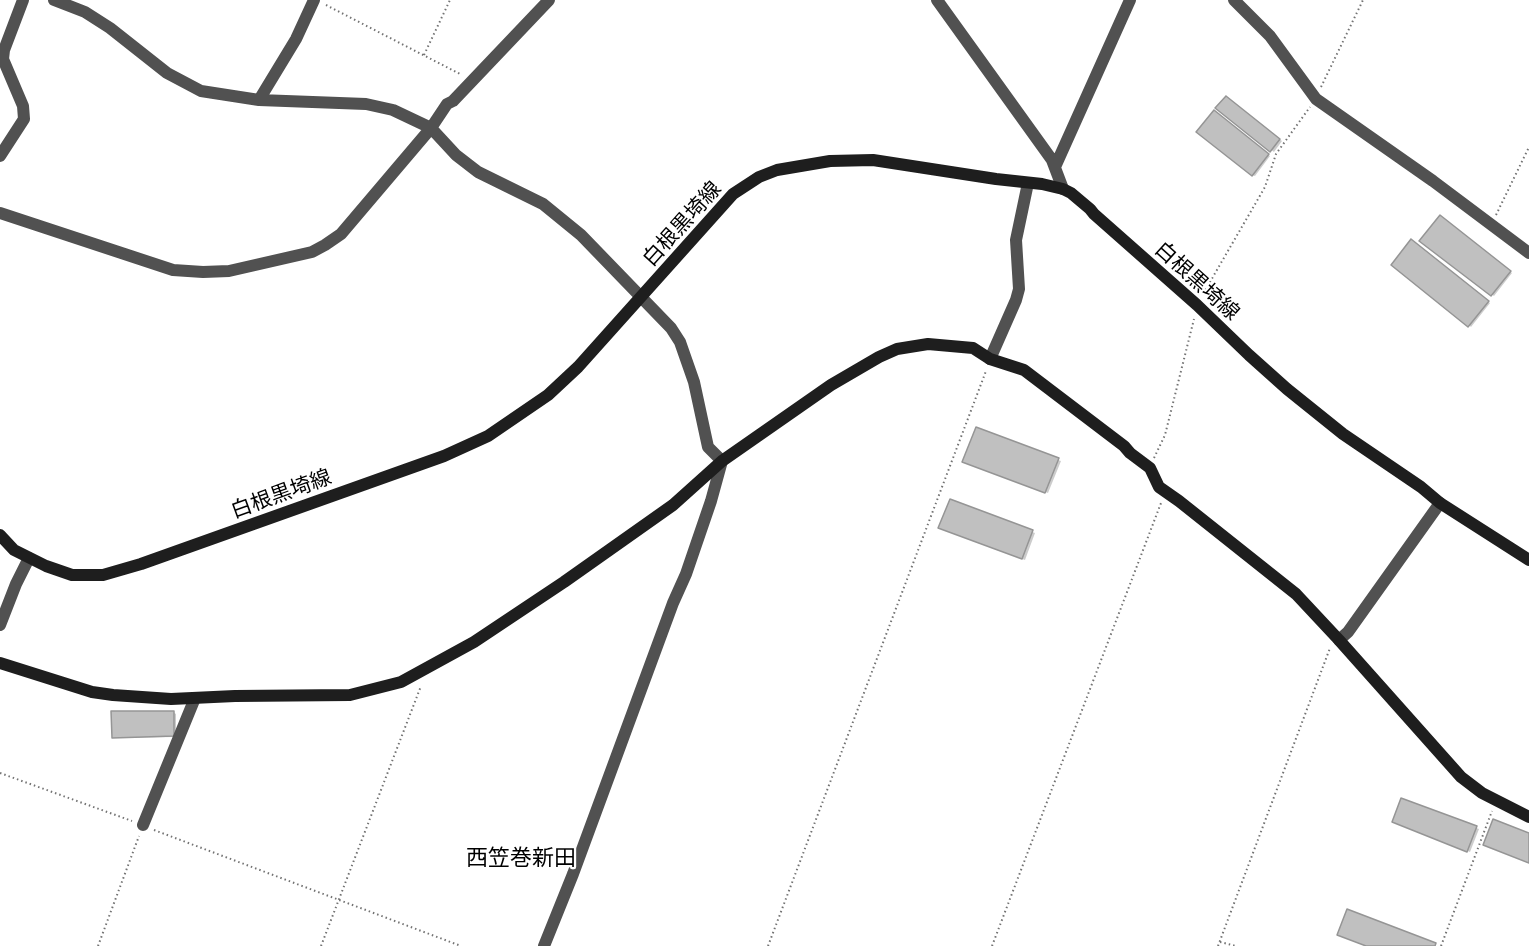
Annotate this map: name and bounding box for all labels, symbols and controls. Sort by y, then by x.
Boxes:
street label: 白根黒埼線 [638,177,726,271]
street label: 白根黒埼線 [1150,237,1244,325]
street label: 白根黒埼線 [227,464,335,524]
district label: 西笠巻新田 [466,845,576,871]

